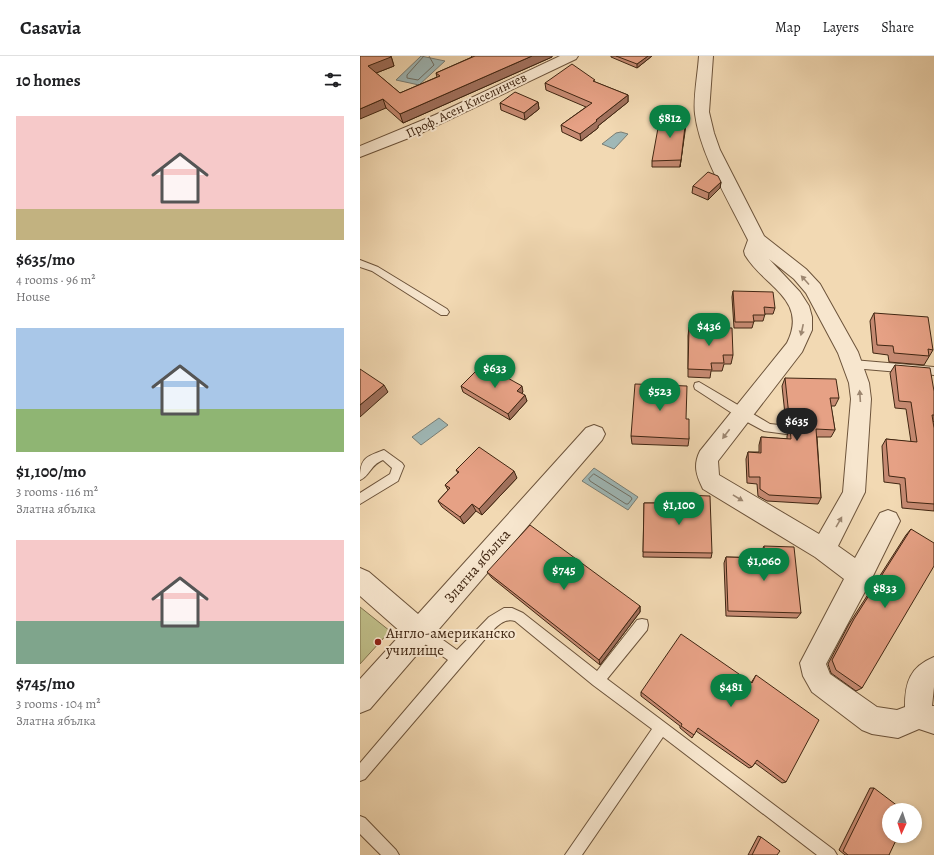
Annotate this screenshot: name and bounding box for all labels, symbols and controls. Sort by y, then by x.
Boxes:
text: Casavia [20,15,81,41]
text: Map [775,18,801,37]
text: Layers [823,18,859,37]
text: Share [881,18,914,37]
street label: Проф. Асен Киселинчев [403,68,529,142]
text: 10 homes [16,69,81,92]
icon: filters [322,69,344,91]
pin: $812 [646,105,694,139]
text: $812 [658,109,682,126]
icon: home [144,142,216,214]
text: $635/mo [16,248,75,271]
text: 4 rooms · 96 m² [16,271,96,288]
one-way arrow [801,276,810,285]
text: House [16,288,50,305]
pin: $436 [685,313,733,347]
text: $436 [697,317,721,334]
one-way arrow [798,323,804,336]
icon: home [144,354,216,426]
pin: $633 [471,355,519,389]
text: $633 [483,359,507,376]
pin: $523 [636,378,684,412]
text: $523 [648,382,672,399]
one-way arrow [856,390,863,402]
pin: $635 [773,408,821,442]
text: $635 [785,412,809,429]
one-way arrow [722,429,731,440]
text: $1,100/mo [16,460,86,483]
text: 3 rooms · 116 m² [16,483,98,500]
pin: $1,100 [646,492,712,526]
one-way arrow [732,494,744,501]
text: $1,100 [663,496,695,513]
text: Златна ябълка [16,500,96,517]
one-way arrow [835,516,842,528]
street label: Златна ябълка [439,525,515,607]
pin: $1,060 [731,548,797,582]
text: $1,060 [747,552,781,569]
pin: $745 [540,557,588,591]
text: $745 [552,561,576,578]
icon: home [144,566,216,638]
pin: $833 [861,575,909,609]
text: $833 [873,579,897,596]
place label: Англо-американско училище [385,623,515,660]
marker: Англо-американско училище [373,637,383,647]
text: $745/mo [16,672,75,695]
pin: $481 [707,674,755,708]
text: $481 [719,678,743,695]
text: 3 rooms · 104 m² [16,695,100,712]
text: Златна ябълка [16,712,96,729]
north arrow [882,803,922,843]
map controls [882,803,922,843]

